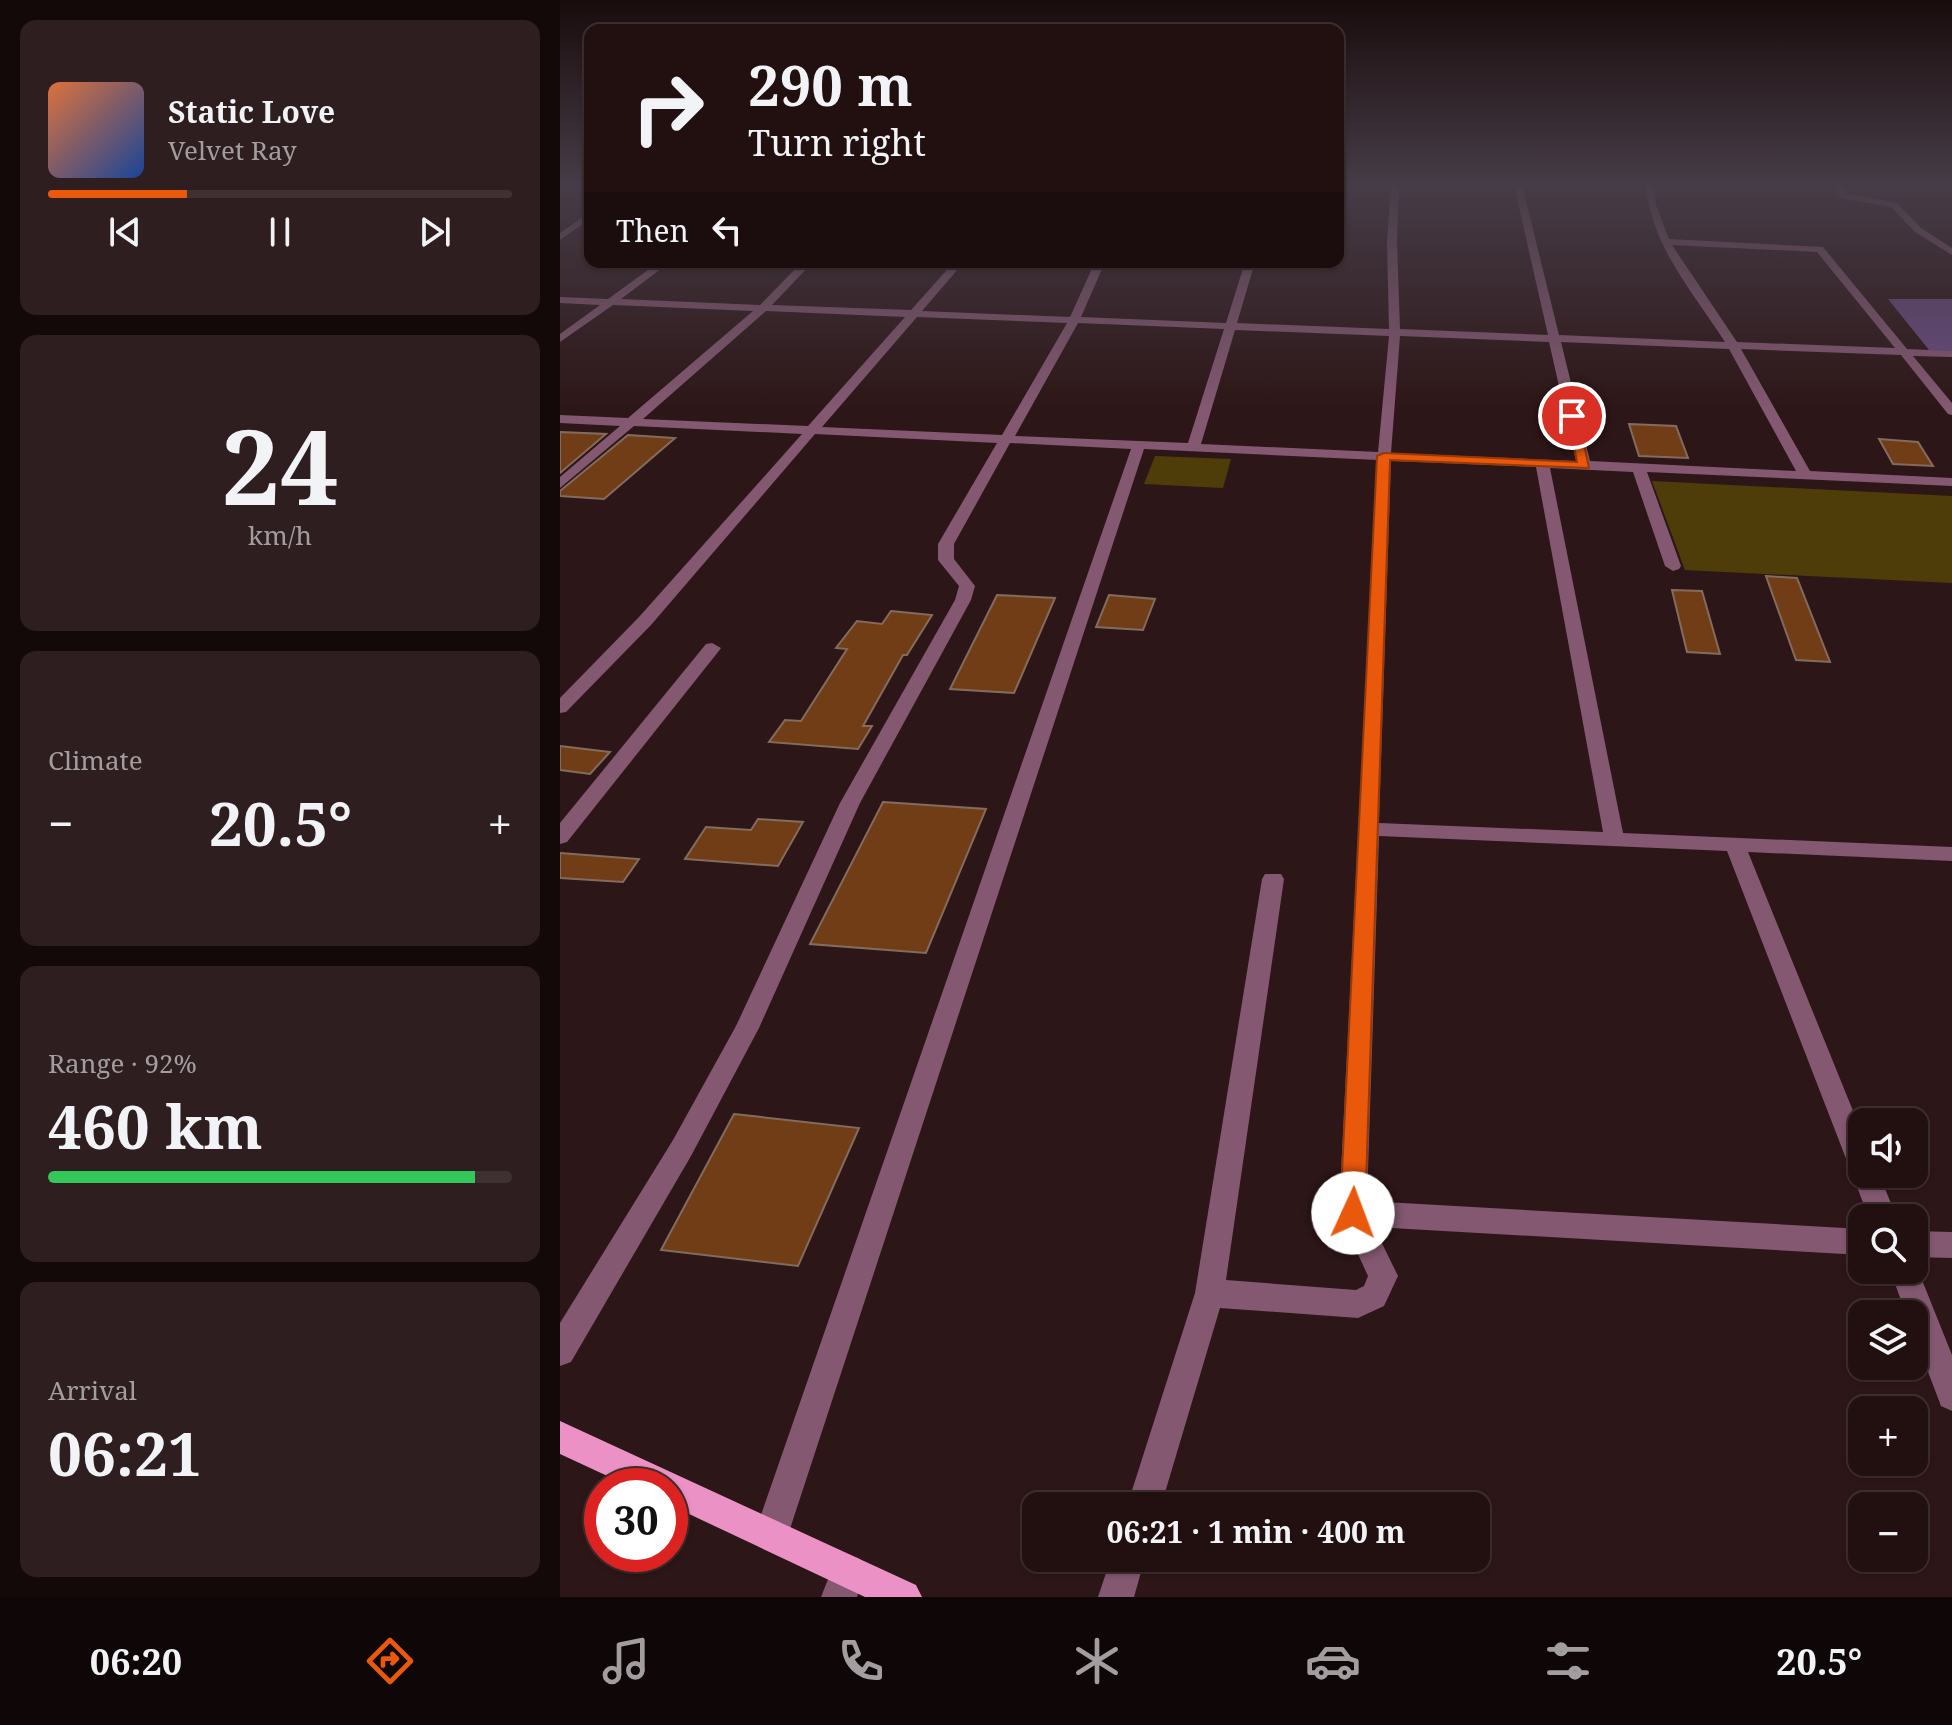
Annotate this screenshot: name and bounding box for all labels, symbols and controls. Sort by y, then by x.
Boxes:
text: 290 m [748,46,913,122]
icon: right [616,56,720,160]
text: Static Love [168,91,335,132]
text: Turn right [748,118,926,167]
text: Velvet Ray [168,132,297,168]
icon: left [705,208,749,252]
icon: previous [103,210,147,254]
icon: pause [258,210,302,254]
icon: next [413,210,457,254]
text: Then [616,210,689,251]
pin [1538,382,1606,450]
text: 24 [221,394,339,535]
icon: arrive [1550,394,1594,438]
text: km/h [248,517,312,553]
text: Climate [48,742,143,778]
text: 20.5° [209,782,352,864]
text: − [48,793,73,853]
text: + [487,793,512,853]
text: Range · 92% [48,1045,197,1081]
text: 460 km [48,1085,263,1167]
map controls [1848,1108,1928,1572]
button: sound [1848,1108,1928,1188]
position arrow [1311,1171,1395,1255]
button: search [1848,1204,1928,1284]
button: layers [1848,1300,1928,1380]
text: Arrival [48,1372,137,1408]
button: + [1848,1396,1928,1476]
text: 06:21 [48,1412,202,1494]
speed limit sign: 30 [584,1468,688,1572]
button: − [1848,1492,1928,1572]
text: 06:21 · 1 min · 400 m [1107,1511,1405,1552]
icon: directions [362,1633,418,1689]
icon: music [598,1633,654,1689]
icon: phone [833,1633,889,1689]
icon: climate [1069,1633,1125,1689]
icon: car [1305,1633,1361,1689]
icon: filters [1540,1633,1596,1689]
text: 06:20 [90,1637,182,1686]
text: 20.5° [1776,1637,1862,1686]

